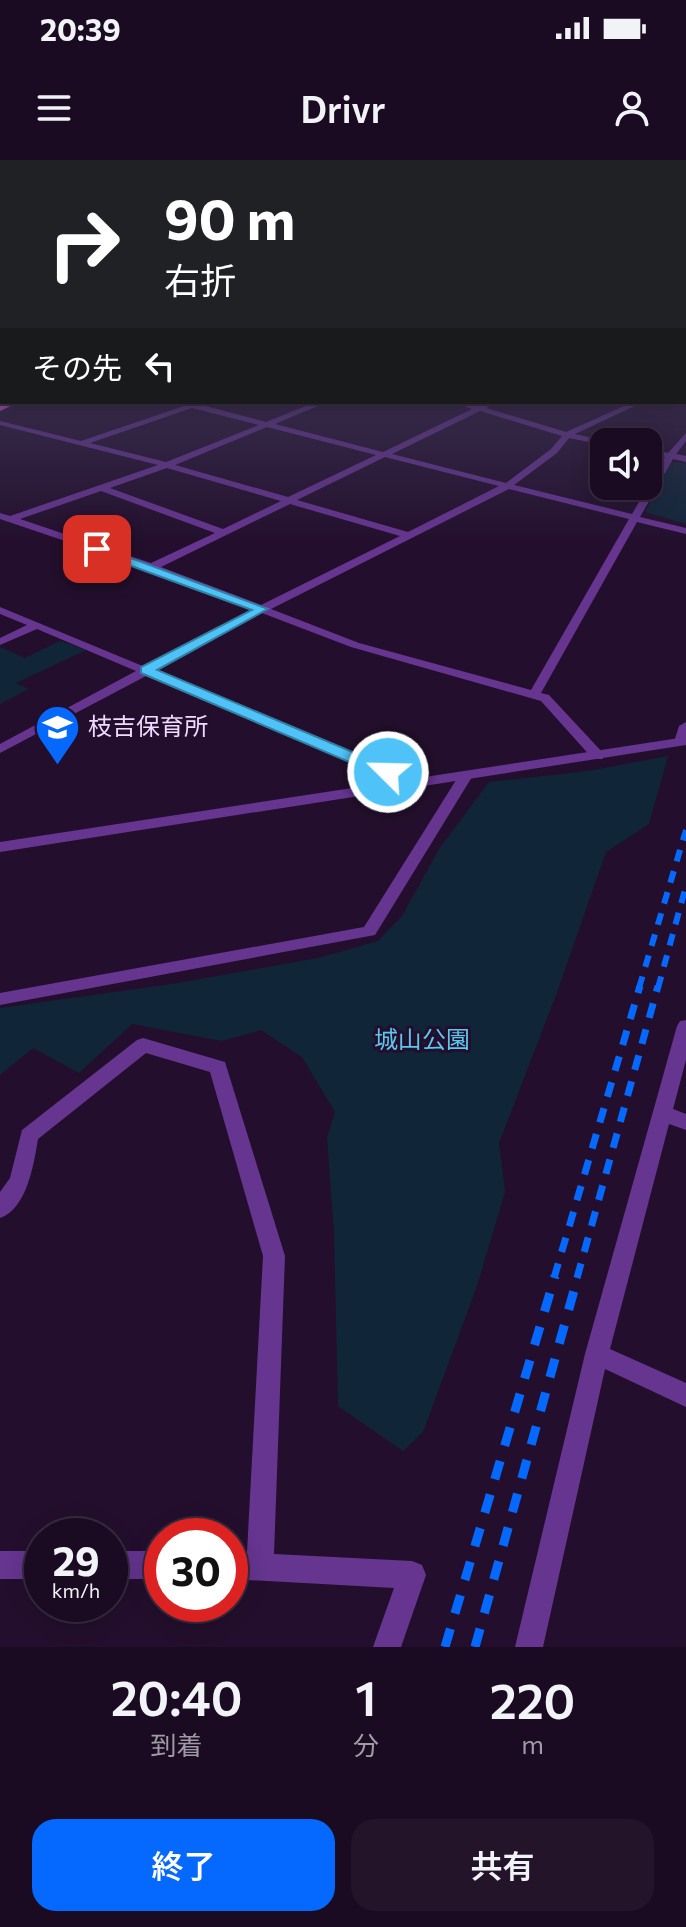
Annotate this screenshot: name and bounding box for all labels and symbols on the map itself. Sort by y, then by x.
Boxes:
pin [63,515,131,583]
school or university icon: 枝吉保育所 [33,703,81,766]
place label: 枝吉保育所 [88,711,208,740]
position arrow [346,730,430,814]
park label: 城山公園 [374,1024,470,1053]
speed limit sign: 30 [144,1518,248,1622]

